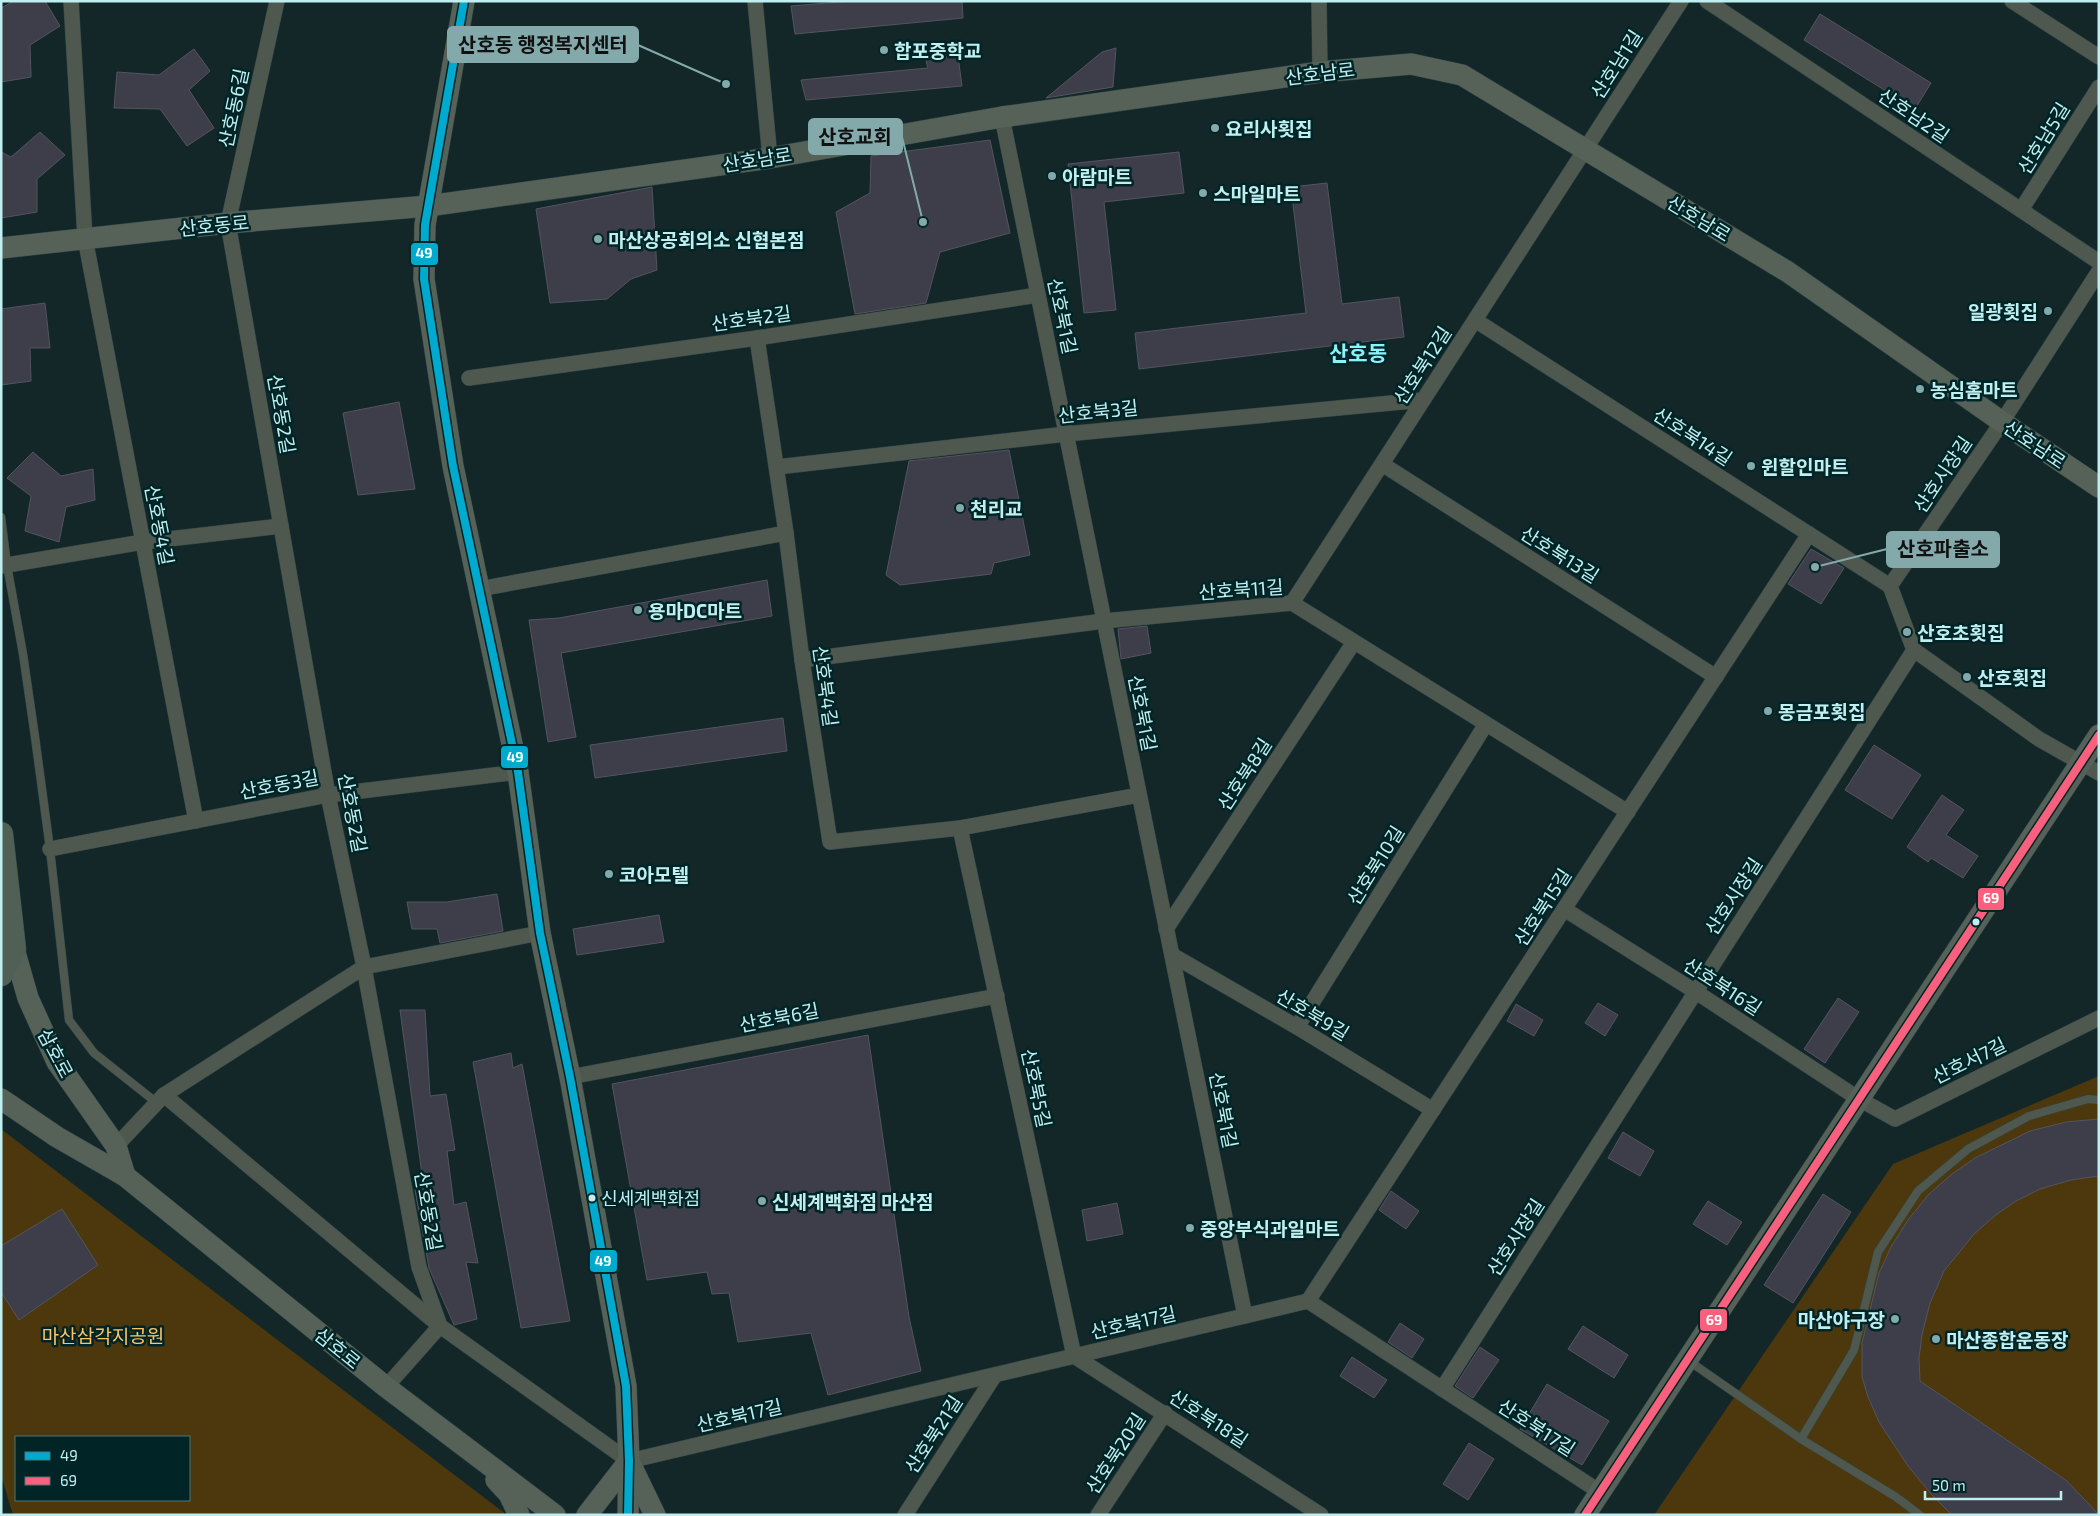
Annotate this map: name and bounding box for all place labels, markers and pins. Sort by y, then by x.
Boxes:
callout: 산호동 행정복지센터 [448,27,638,62]
place label: 합포중학교 [894,39,981,62]
marker: 합포중학교 [878,44,890,56]
place label: 요리사횟집 [1225,117,1312,140]
callout: 산호교회 [809,119,902,154]
marker: 요리사횟집 [1209,122,1221,134]
place label: 아람마트 [1062,165,1132,188]
marker: 아람마트 [1046,170,1058,182]
place label: 스마일마트 [1213,182,1300,205]
marker: 스마일마트 [1197,187,1209,199]
place label: 마산상공회의소 신협본점 [608,228,804,251]
marker: 마산상공회의소 신협본점 [592,233,604,245]
place label: 일광횟집 [1968,300,2038,323]
marker: 일광횟집 [2042,305,2054,317]
place label: 농심홈마트 [1930,378,2017,401]
marker: 농심홈마트 [1914,383,1926,395]
place label: 윈할인마트 [1761,455,1848,478]
marker: 윈할인마트 [1745,460,1757,472]
place label: 천리교 [970,497,1022,520]
marker: 천리교 [954,502,966,514]
callout: 산호파출소 [1887,532,1999,567]
place label: 용마DC마트 [648,599,742,622]
marker: 용마DC마트 [632,604,644,616]
place label: 산호초횟집 [1917,621,2004,644]
marker: 산호초횟집 [1901,626,1913,638]
place label: 산호횟집 [1977,666,2047,689]
marker: 산호횟집 [1961,671,1973,683]
place label: 몽금포횟집 [1778,700,1865,723]
marker: 몽금포횟집 [1762,705,1774,717]
place label: 코아모텔 [619,863,689,886]
marker: 코아모텔 [603,868,615,880]
unlabelled marker [1971,917,1981,927]
place label: 신세계백화점 [601,1187,700,1209]
place label: 신세계백화점 마산점 [772,1190,933,1213]
marker: 신세계백화점 [587,1193,597,1203]
marker: 신세계백화점 마산점 [756,1195,768,1207]
place label: 중앙부식과일마트 [1200,1217,1340,1240]
marker: 중앙부식과일마트 [1184,1222,1196,1234]
place label: 마산야구장 [1798,1308,1885,1331]
marker: 마산야구장 [1889,1313,1901,1325]
place label: 마산종합운동장 [1946,1328,2068,1351]
marker: 마산종합운동장 [1930,1333,1942,1345]

